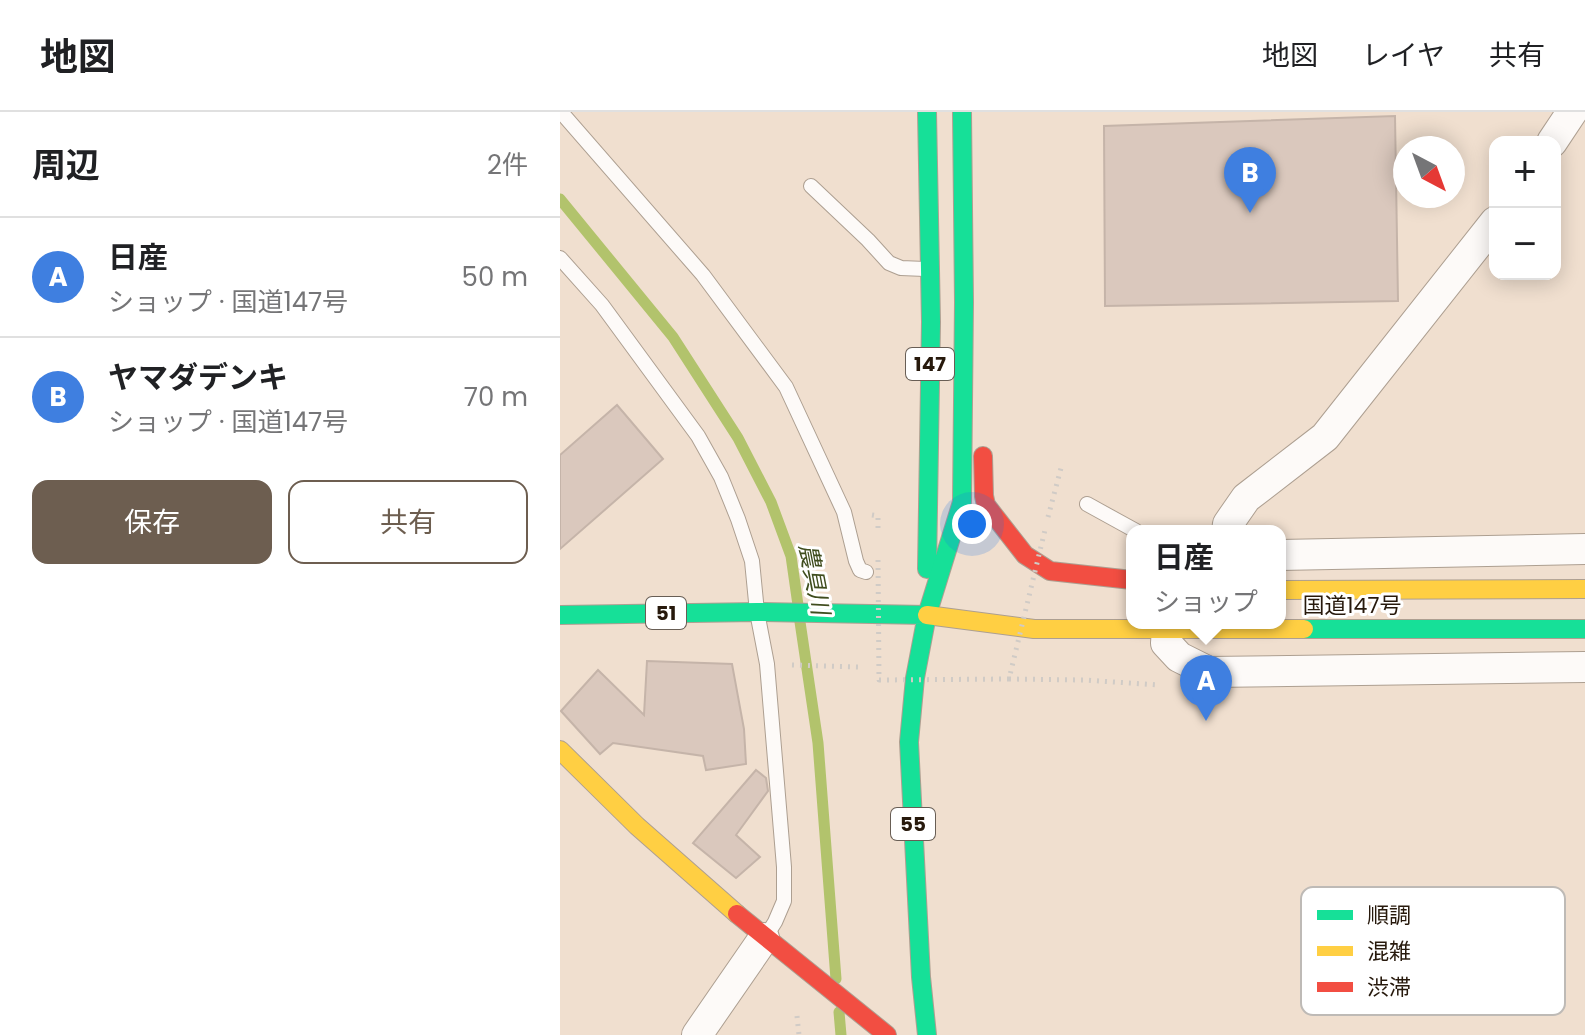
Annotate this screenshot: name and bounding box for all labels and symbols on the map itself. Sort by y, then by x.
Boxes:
north arrow [1393,136,1465,208]
pin: B [1224,147,1276,213]
road number: 147 [906,348,954,380]
your location [952,504,992,544]
water label: 農具川 [791,540,838,620]
street label: 国道147号 [1303,590,1401,621]
road number: 51 [646,597,686,629]
pin: A [1180,655,1232,721]
road number: 55 [891,808,935,840]
legend [1301,887,1565,1015]
text: 順調 [1367,900,1411,931]
text: 混雑 [1367,936,1411,967]
text: 渋滞 [1367,972,1411,1003]

